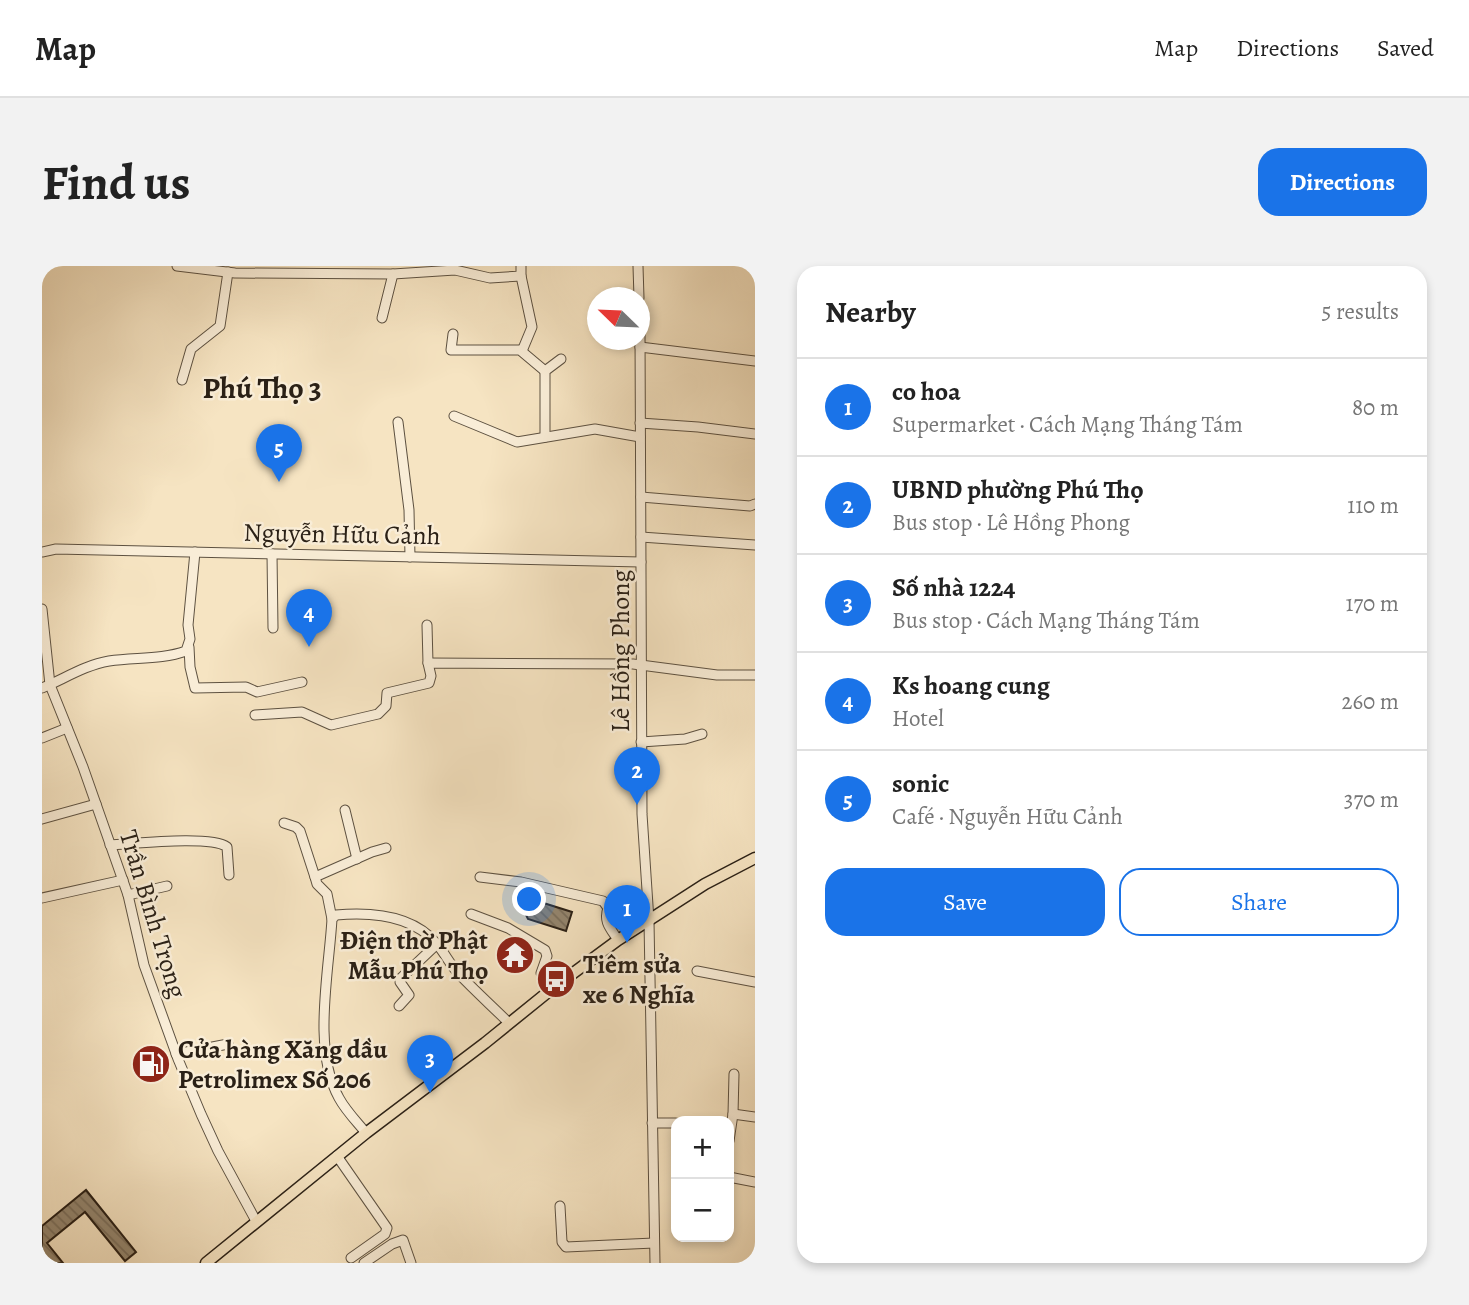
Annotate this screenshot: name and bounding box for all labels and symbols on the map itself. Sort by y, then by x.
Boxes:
north arrow [587,287,650,350]
district label: Phú Thọ 3 [202,368,322,408]
pin: 5 [256,424,302,482]
street label: Nguyễn Hữu Cảnh [243,515,441,553]
street label: Lê Hồng Phong [603,570,638,732]
pin: 4 [286,589,332,647]
pin: 2 [614,747,660,805]
street label: Trần Bình Trọng [111,826,195,1002]
your location [512,882,546,916]
pin: 1 [604,885,650,943]
place label: Điện thờ Phật Mẫu Phú Thọ [340,923,488,988]
temple icon: Điện thờ Phật Mẫu Phú Thọ [494,934,536,976]
place label: Tiêm sửa xe 6 Nghĩa [583,947,695,1012]
bus stop icon: Tiêm sửa xe 6 Nghĩa [535,958,577,1000]
place label: Cửa hàng Xăng dầu Petrolimex Số 206 [178,1032,388,1097]
pin: 3 [407,1035,453,1093]
fuel station icon: Cửa hàng Xăng dầu Petrolimex Số 206 [130,1043,172,1085]

